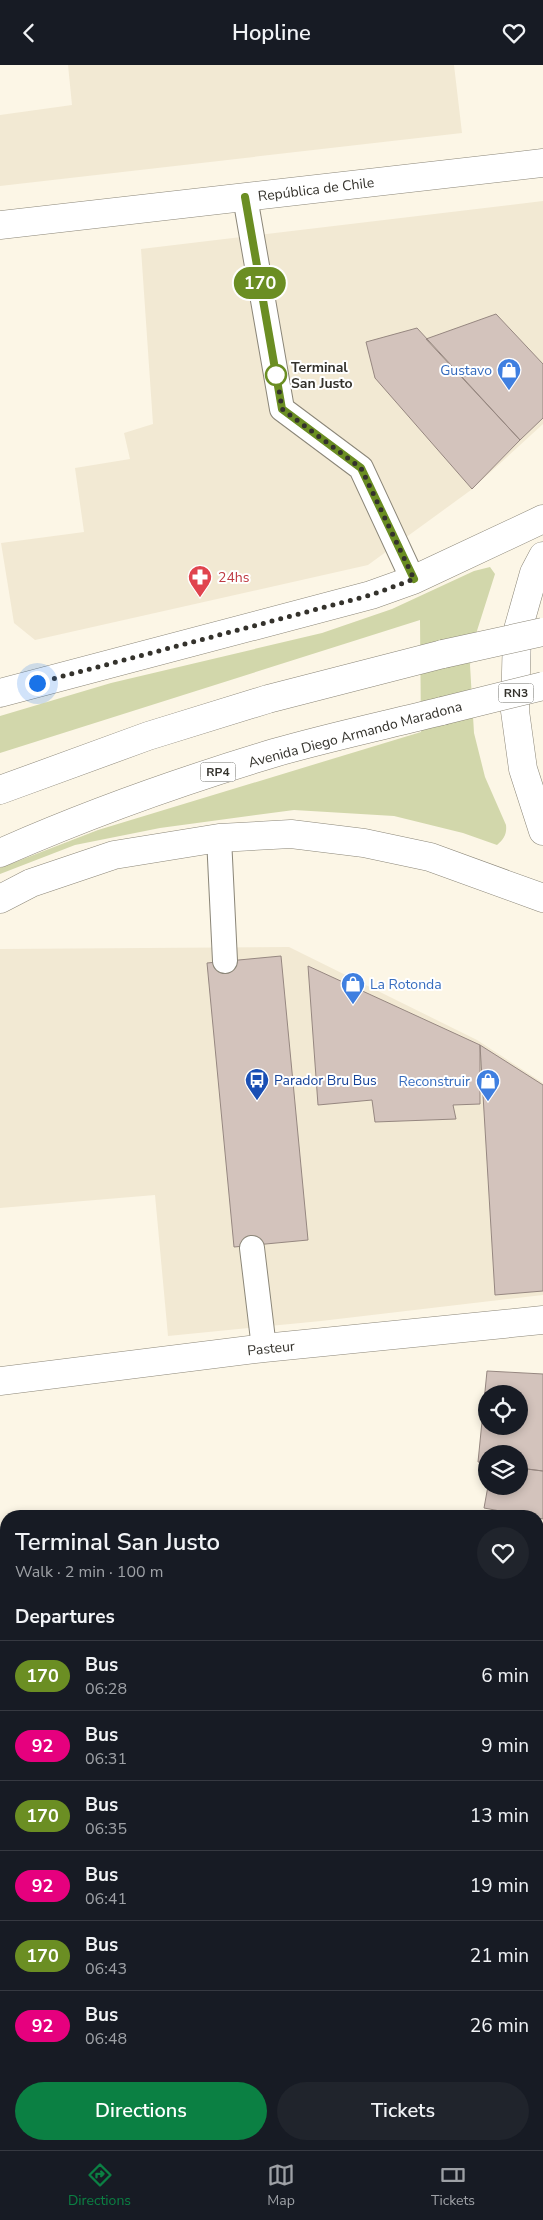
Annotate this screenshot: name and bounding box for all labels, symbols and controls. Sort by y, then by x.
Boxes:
text: Hopline [232,18,311,48]
icon: back [15,19,43,47]
icon: heart [500,19,528,47]
street label: República de Chile [257,173,375,206]
line badge: 170 [231,267,289,299]
text: 170 [244,271,276,295]
shop icon: Gustavo [496,357,522,391]
place label: Terminal San Justo [291,358,353,393]
place label: Gustavo [440,361,492,380]
marker: Terminal San Justo [265,364,287,386]
pharmacy icon: 24hs [187,564,213,598]
place label: 24hs [218,568,250,587]
your location [25,671,50,696]
road number: RN3 [498,683,534,703]
street label: Avenida Diego Armando Maradona [246,697,464,772]
road number: RP4 [200,763,236,781]
shop icon: La Rotonda [340,971,366,1005]
place label: La Rotonda [370,975,442,994]
bus stop icon: Parador Bru Bus [244,1067,270,1101]
shop icon: Reconstruir [475,1068,501,1102]
place label: Parador Bru Bus [274,1071,377,1090]
place label: Reconstruir [399,1072,470,1091]
street label: Pasteur [246,1337,296,1360]
map controls [478,1385,528,1495]
button: locate [478,1385,528,1435]
button: layers [478,1445,528,1495]
text: Terminal San Justo [15,1526,220,1558]
button: heart [477,1527,529,1579]
text: Walk · 2 min · 100 m [15,1561,163,1583]
text: Departures [15,1604,115,1630]
text: Bus [85,1652,118,1678]
text: 6 min [481,1663,529,1689]
text: 170 [26,1664,59,1688]
text: 06:28 [85,1678,127,1700]
text: Bus [85,1722,118,1748]
text: 9 min [481,1733,529,1759]
text: 92 [32,1734,53,1758]
text: 06:31 [85,1748,127,1770]
text: Bus [85,1792,118,1818]
text: 13 min [470,1803,529,1829]
text: 170 [26,1804,59,1828]
text: 06:35 [85,1818,127,1840]
text: Bus [85,1862,118,1888]
text: 19 min [470,1873,529,1899]
text: 92 [32,1874,53,1898]
text: 06:41 [85,1888,127,1910]
text: Bus [85,1932,118,1958]
text: 21 min [470,1943,529,1969]
text: 170 [26,1944,59,1968]
text: 06:43 [85,1958,127,1980]
text: Bus [85,2002,118,2028]
text: 26 min [470,2013,529,2039]
text: 92 [32,2014,53,2038]
text: 06:48 [85,2028,127,2050]
button: Directions [15,2082,267,2140]
button: Tickets [277,2082,529,2140]
tab: Directions [68,2161,131,2210]
tab: Map [267,2161,295,2210]
tab: Tickets [431,2161,475,2210]

